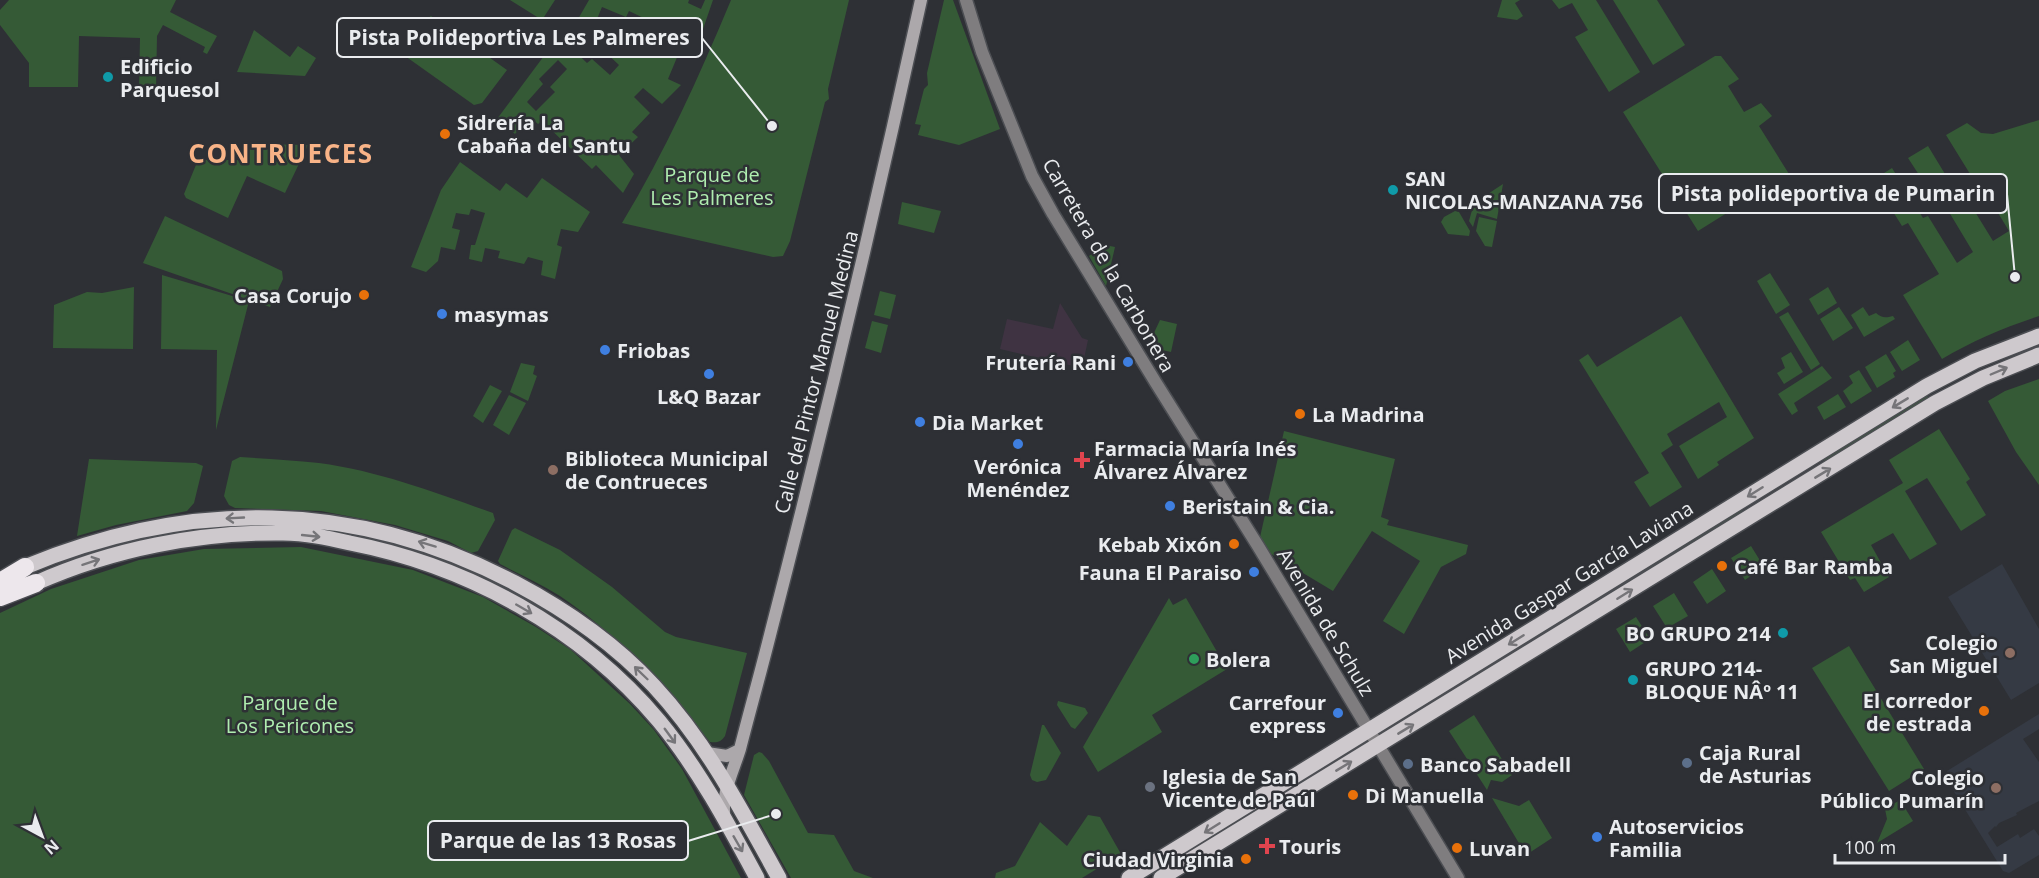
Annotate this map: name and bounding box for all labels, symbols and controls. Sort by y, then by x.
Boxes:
callout: Pista Polideportiva Les Palmeres [337,18,702,57]
text: Pista Polideportiva Les Palmeres [348,23,690,51]
place label: Edificio Parquesol [120,53,220,103]
marker: Edificio Parquesol [101,70,115,84]
place label: Sidrería La Cabaña del Santu [457,109,631,159]
marker: Sidrería La Cabaña del Santu [438,127,452,141]
district label: CONTRUECES [188,135,374,171]
street label: Carretera de la Carbonera [1037,153,1181,377]
park label: Parque de Les Palmeres [650,161,774,211]
place label: SAN NICOLAS-MANZANA 756 [1405,165,1643,215]
callout: Pista polideportiva de Pumarin [1659,174,2007,213]
text: Pista polideportiva de Pumarin [1671,179,1995,207]
marker: SAN NICOLAS-MANZANA 756 [1386,183,1400,197]
street label: Calle del Pintor Manuel Medina [768,228,864,516]
place label: Casa Corujo [234,282,352,309]
marker: Casa Corujo [357,288,371,302]
place label: masymas [454,301,549,328]
marker: masymas [435,307,449,321]
place label: Friobas [617,337,690,364]
marker: Friobas [598,343,612,357]
place label: Frutería Rani [985,349,1116,376]
marker: Frutería Rani [1121,355,1135,369]
one-way arrow [1989,365,2008,376]
marker: L&Q Bazar [702,367,716,381]
place label: L&Q Bazar [657,383,761,410]
one-way arrow [1892,397,1909,409]
place label: La Madrina [1312,401,1425,428]
marker: La Madrina [1293,407,1307,421]
place label: Dia Market [932,409,1043,436]
marker: Dia Market [913,415,927,429]
place label: Farmacia María Inés Álvarez Álvarez [1094,435,1297,485]
marker: Verónica Menéndez [1011,437,1025,451]
place label: Biblioteca Municipal de Contrueces [565,445,768,495]
place label: Verónica Menéndez [966,453,1070,503]
marker: Farmacia María Inés Álvarez Álvarez [1075,453,1089,467]
marker: Biblioteca Municipal de Contrueces [546,463,560,477]
one-way arrow [1814,466,1831,478]
one-way arrow [1747,486,1764,498]
place label: Beristain & Cia. [1182,493,1334,520]
street label: Avenida Gaspar García Laviana [1440,494,1698,670]
marker: Beristain & Cia. [1163,499,1177,513]
one-way arrow [225,512,245,523]
one-way arrow [301,531,321,542]
place label: Kebab Xixón [1098,531,1222,558]
marker: Kebab Xixón [1227,537,1241,551]
one-way arrow [418,538,437,549]
street label: Avenida de Schulz [1271,543,1381,701]
place label: Café Bar Ramba [1734,553,1893,580]
one-way arrow [81,556,100,567]
place label: Fauna El Paraiso [1079,559,1242,586]
marker: Café Bar Ramba [1715,559,1729,573]
marker: Fauna El Paraiso [1247,565,1261,579]
one-way arrow [1616,588,1633,600]
one-way arrow [515,603,532,615]
place label: BO GRUPO 214 [1626,620,1772,647]
marker: BO GRUPO 214 [1776,626,1790,640]
place label: Colegio San Miguel [1889,629,1998,679]
one-way arrow [1507,633,1524,646]
place label: Bolera [1206,646,1271,673]
marker: Colegio San Miguel [2003,646,2017,660]
marker: Bolera [1187,652,1201,666]
place label: GRUPO 214- BLOQUE NÂº 11 [1645,655,1799,705]
one-way arrow [634,667,649,681]
marker: GRUPO 214- BLOQUE NÂº 11 [1626,673,1640,687]
place label: El corredor de estrada [1863,687,1972,737]
park label: Parque de Los Pericones [226,689,354,739]
place label: Carrefour express [1229,689,1326,739]
marker: El corredor de estrada [1977,704,1991,718]
marker: Carrefour express [1331,706,1345,720]
one-way arrow [1397,722,1414,734]
one-way arrow [664,728,676,744]
place label: Caja Rural de Asturias [1699,739,1812,789]
place label: Banco Sabadell [1420,751,1571,778]
marker: Caja Rural de Asturias [1680,756,1694,770]
marker: Banco Sabadell [1401,757,1415,771]
one-way arrow [1335,760,1352,772]
place label: Iglesia de San Vicente de Paúl [1162,763,1316,813]
place label: Colegio Público Pumarín [1820,764,1984,814]
marker: Iglesia de San Vicente de Paúl [1143,780,1157,794]
marker: Colegio Público Pumarín [1989,781,2003,795]
place label: Di Manuella [1365,782,1484,809]
marker: Di Manuella [1346,788,1360,802]
north arrow [12,806,72,866]
place label: Autoservicios Familia [1609,813,1744,863]
callout: Parque de las 13 Rosas [428,821,688,860]
one-way arrow [1204,822,1221,834]
text: Parque de las 13 Rosas [440,826,676,854]
scale bar [1835,827,2004,865]
marker: Autoservicios Familia [1590,830,1604,844]
place label: Touris [1279,833,1341,860]
text: N [40,835,64,860]
place label: Luvan [1469,835,1530,862]
text: 100 m [1844,835,1896,859]
one-way arrow [733,836,745,853]
marker: Touris [1260,839,1274,853]
marker: Luvan [1450,841,1464,855]
place label: Ciudad Virginia [1083,846,1234,873]
marker: Ciudad Virginia [1239,852,1253,866]

